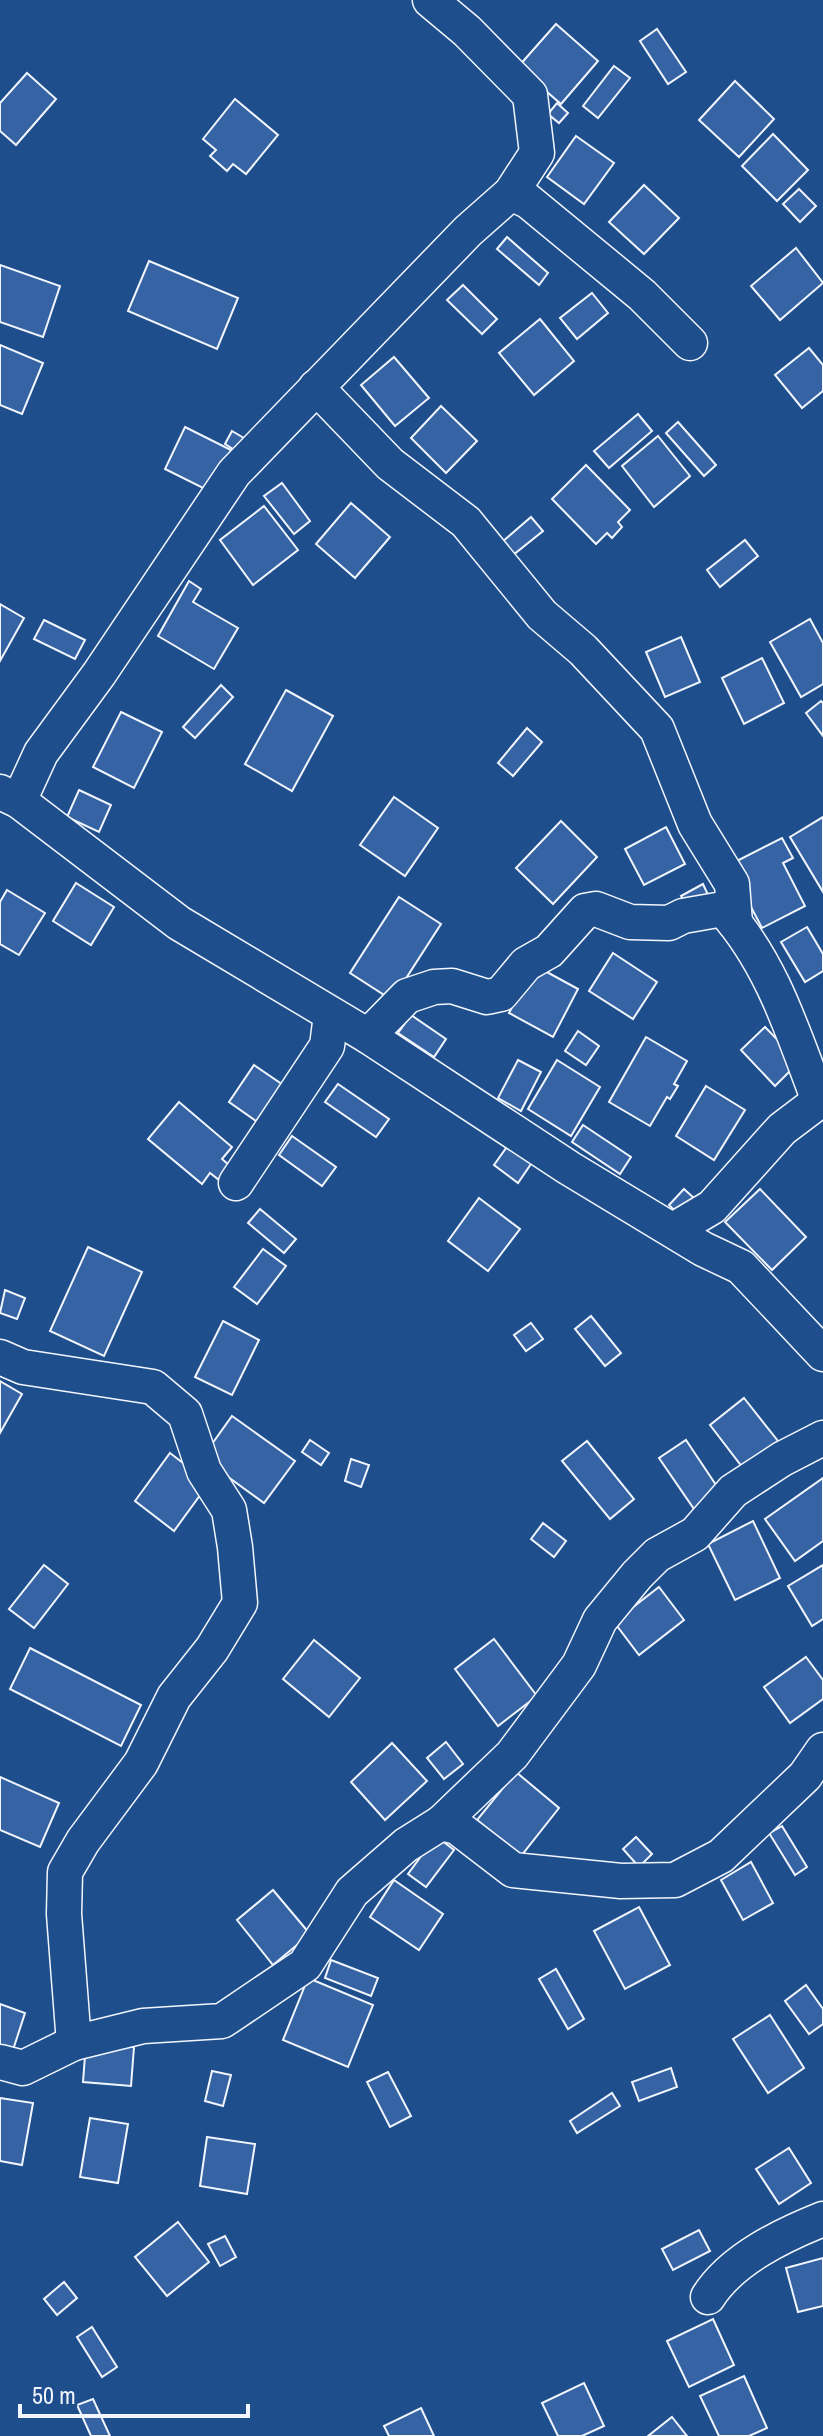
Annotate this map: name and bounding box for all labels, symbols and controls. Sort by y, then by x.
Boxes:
scale bar [20,2368,248,2418]
text: 50 m [32,2379,76,2411]

